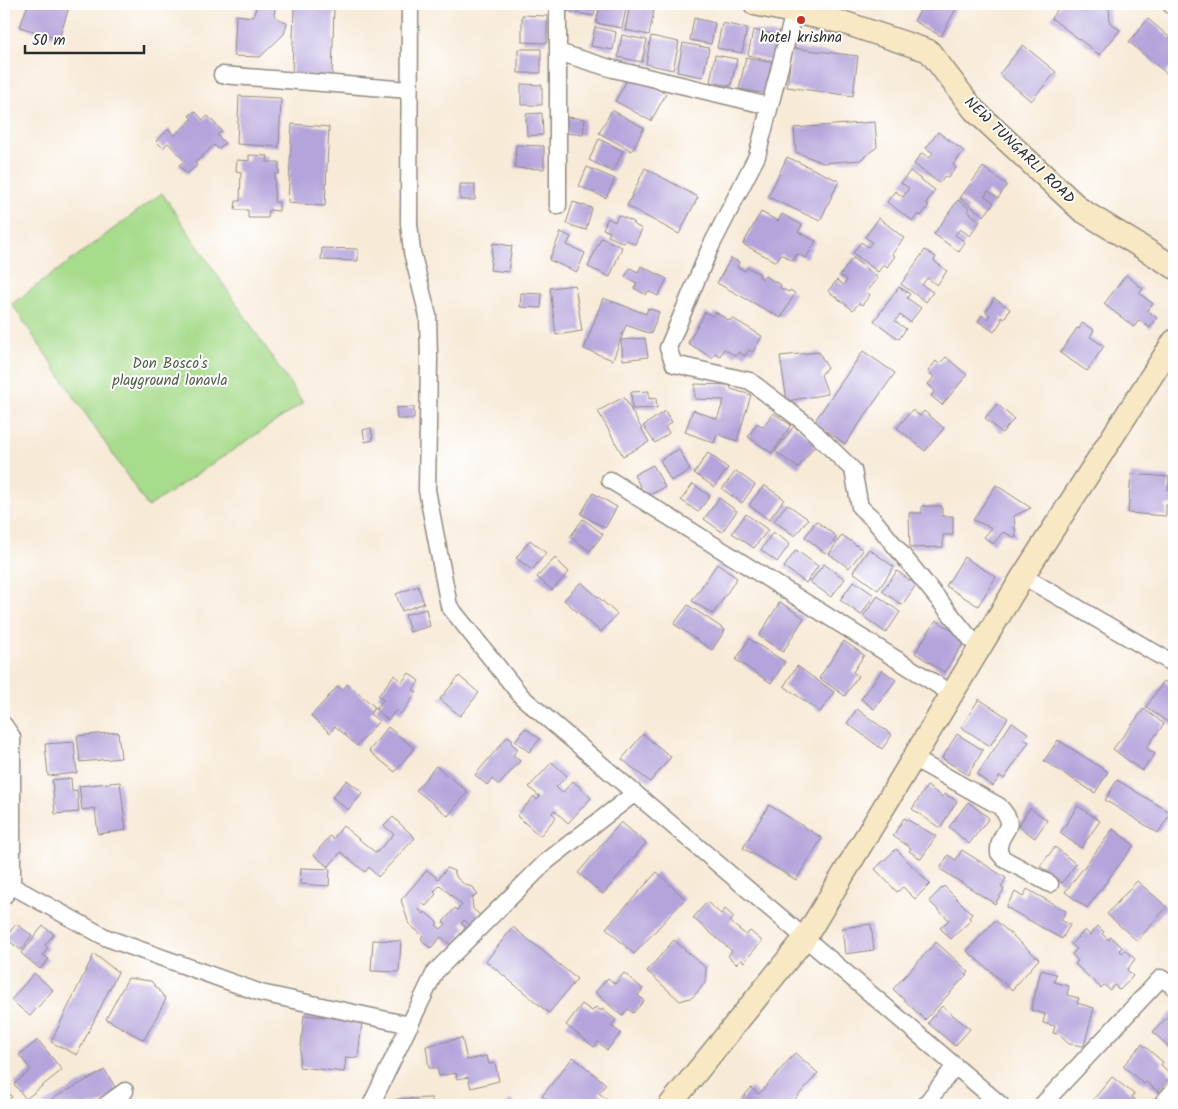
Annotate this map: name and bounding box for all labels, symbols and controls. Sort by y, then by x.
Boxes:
marker: hotel krishna [795,14,807,26]
scale bar [25,22,144,54]
place label: hotel krishna [760,26,842,50]
text: 50 m [32,29,66,53]
street label: NEW TUNGARLI ROAD [958,91,1081,210]
park label: Don Bosco's playground lonavla [111,352,228,393]

